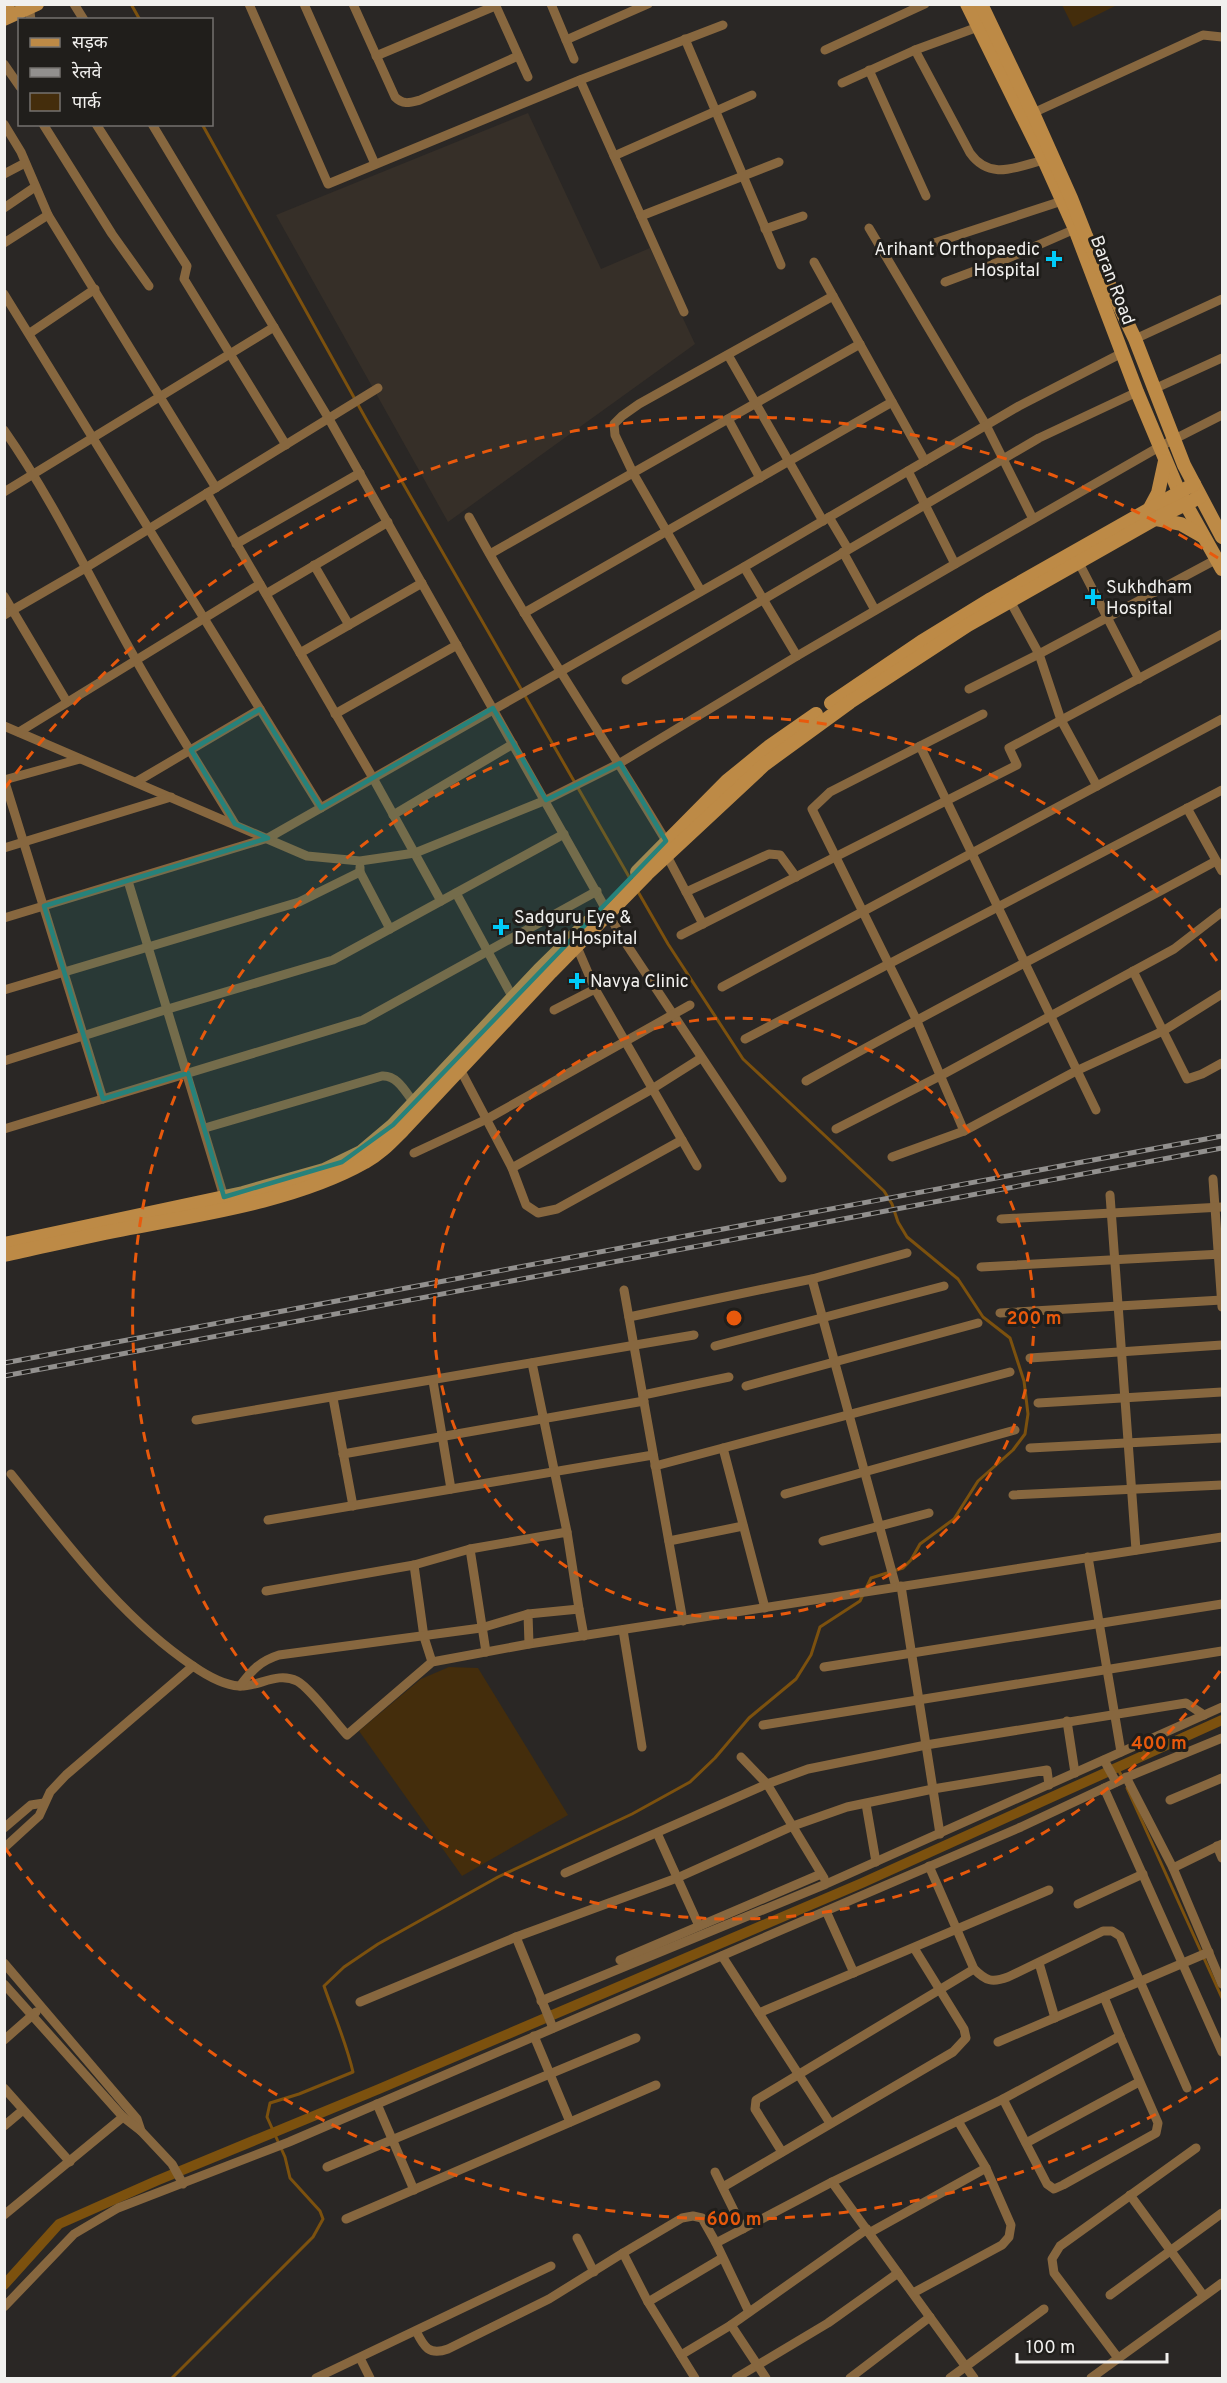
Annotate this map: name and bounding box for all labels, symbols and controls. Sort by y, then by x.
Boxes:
legend [18,18,213,126]
text: सड़क [72,32,109,55]
text: रेलवे [71,61,103,85]
text: पार्क [72,91,102,115]
street label: Baran Road [1084,233,1139,329]
place label: Arihant Orthopaedic Hospital [874,239,1040,283]
marker: Arihant Orthopaedic Hospital [1045,250,1063,268]
place label: Sukhdham Hospital [1106,577,1192,621]
marker: Sukhdham Hospital [1084,588,1102,606]
place label: Sadguru Eye & Dental Hospital [514,907,637,951]
marker: Sadguru Eye & Dental Hospital [492,918,510,936]
place label: Navya Clinic [590,971,689,994]
marker: Navya Clinic [568,972,586,990]
centre of rings [724,1308,744,1328]
text: 200 m [1006,1308,1062,1331]
text: 400 m [1131,1733,1187,1756]
text: 600 m [706,2209,762,2232]
scale bar [1017,2326,1167,2364]
text: 100 m [1026,2337,1075,2360]

